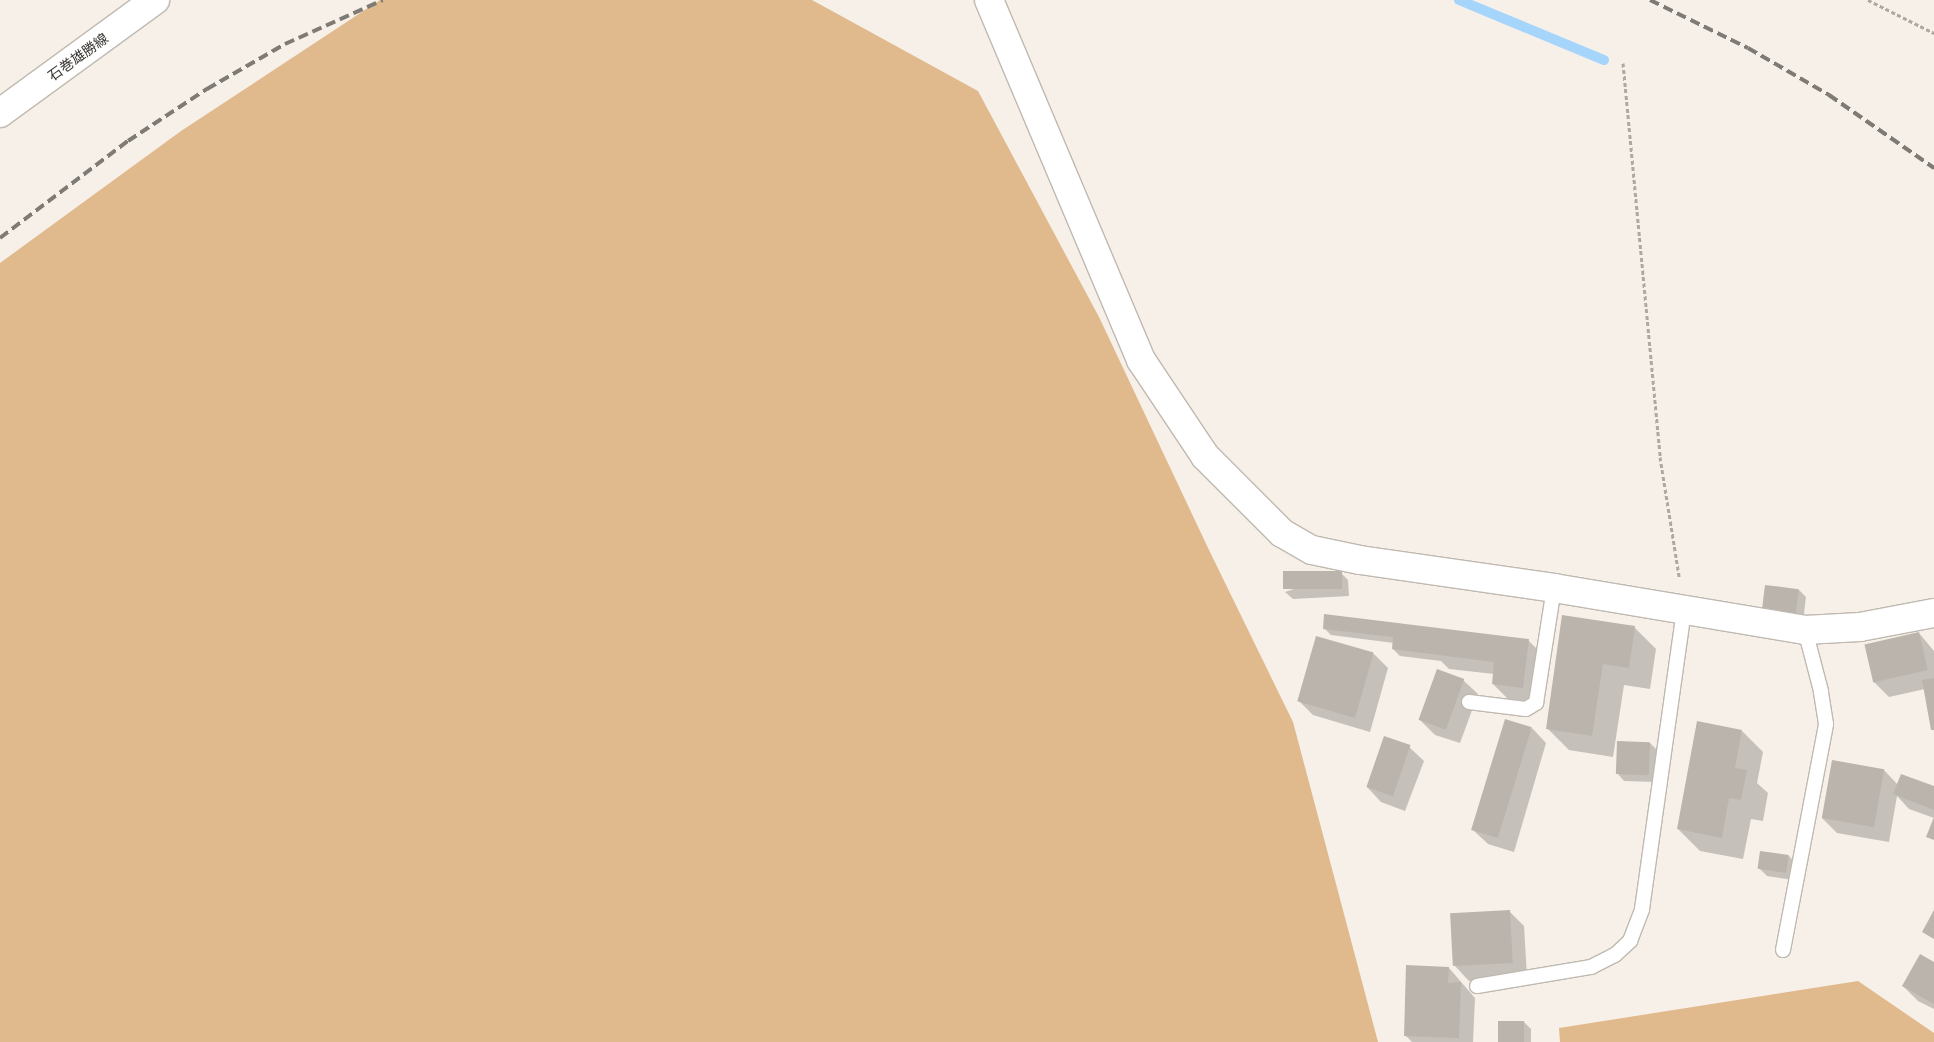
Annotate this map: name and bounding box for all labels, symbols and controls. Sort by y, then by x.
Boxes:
street label: 石巻雄勝線 [45,30,111,84]

